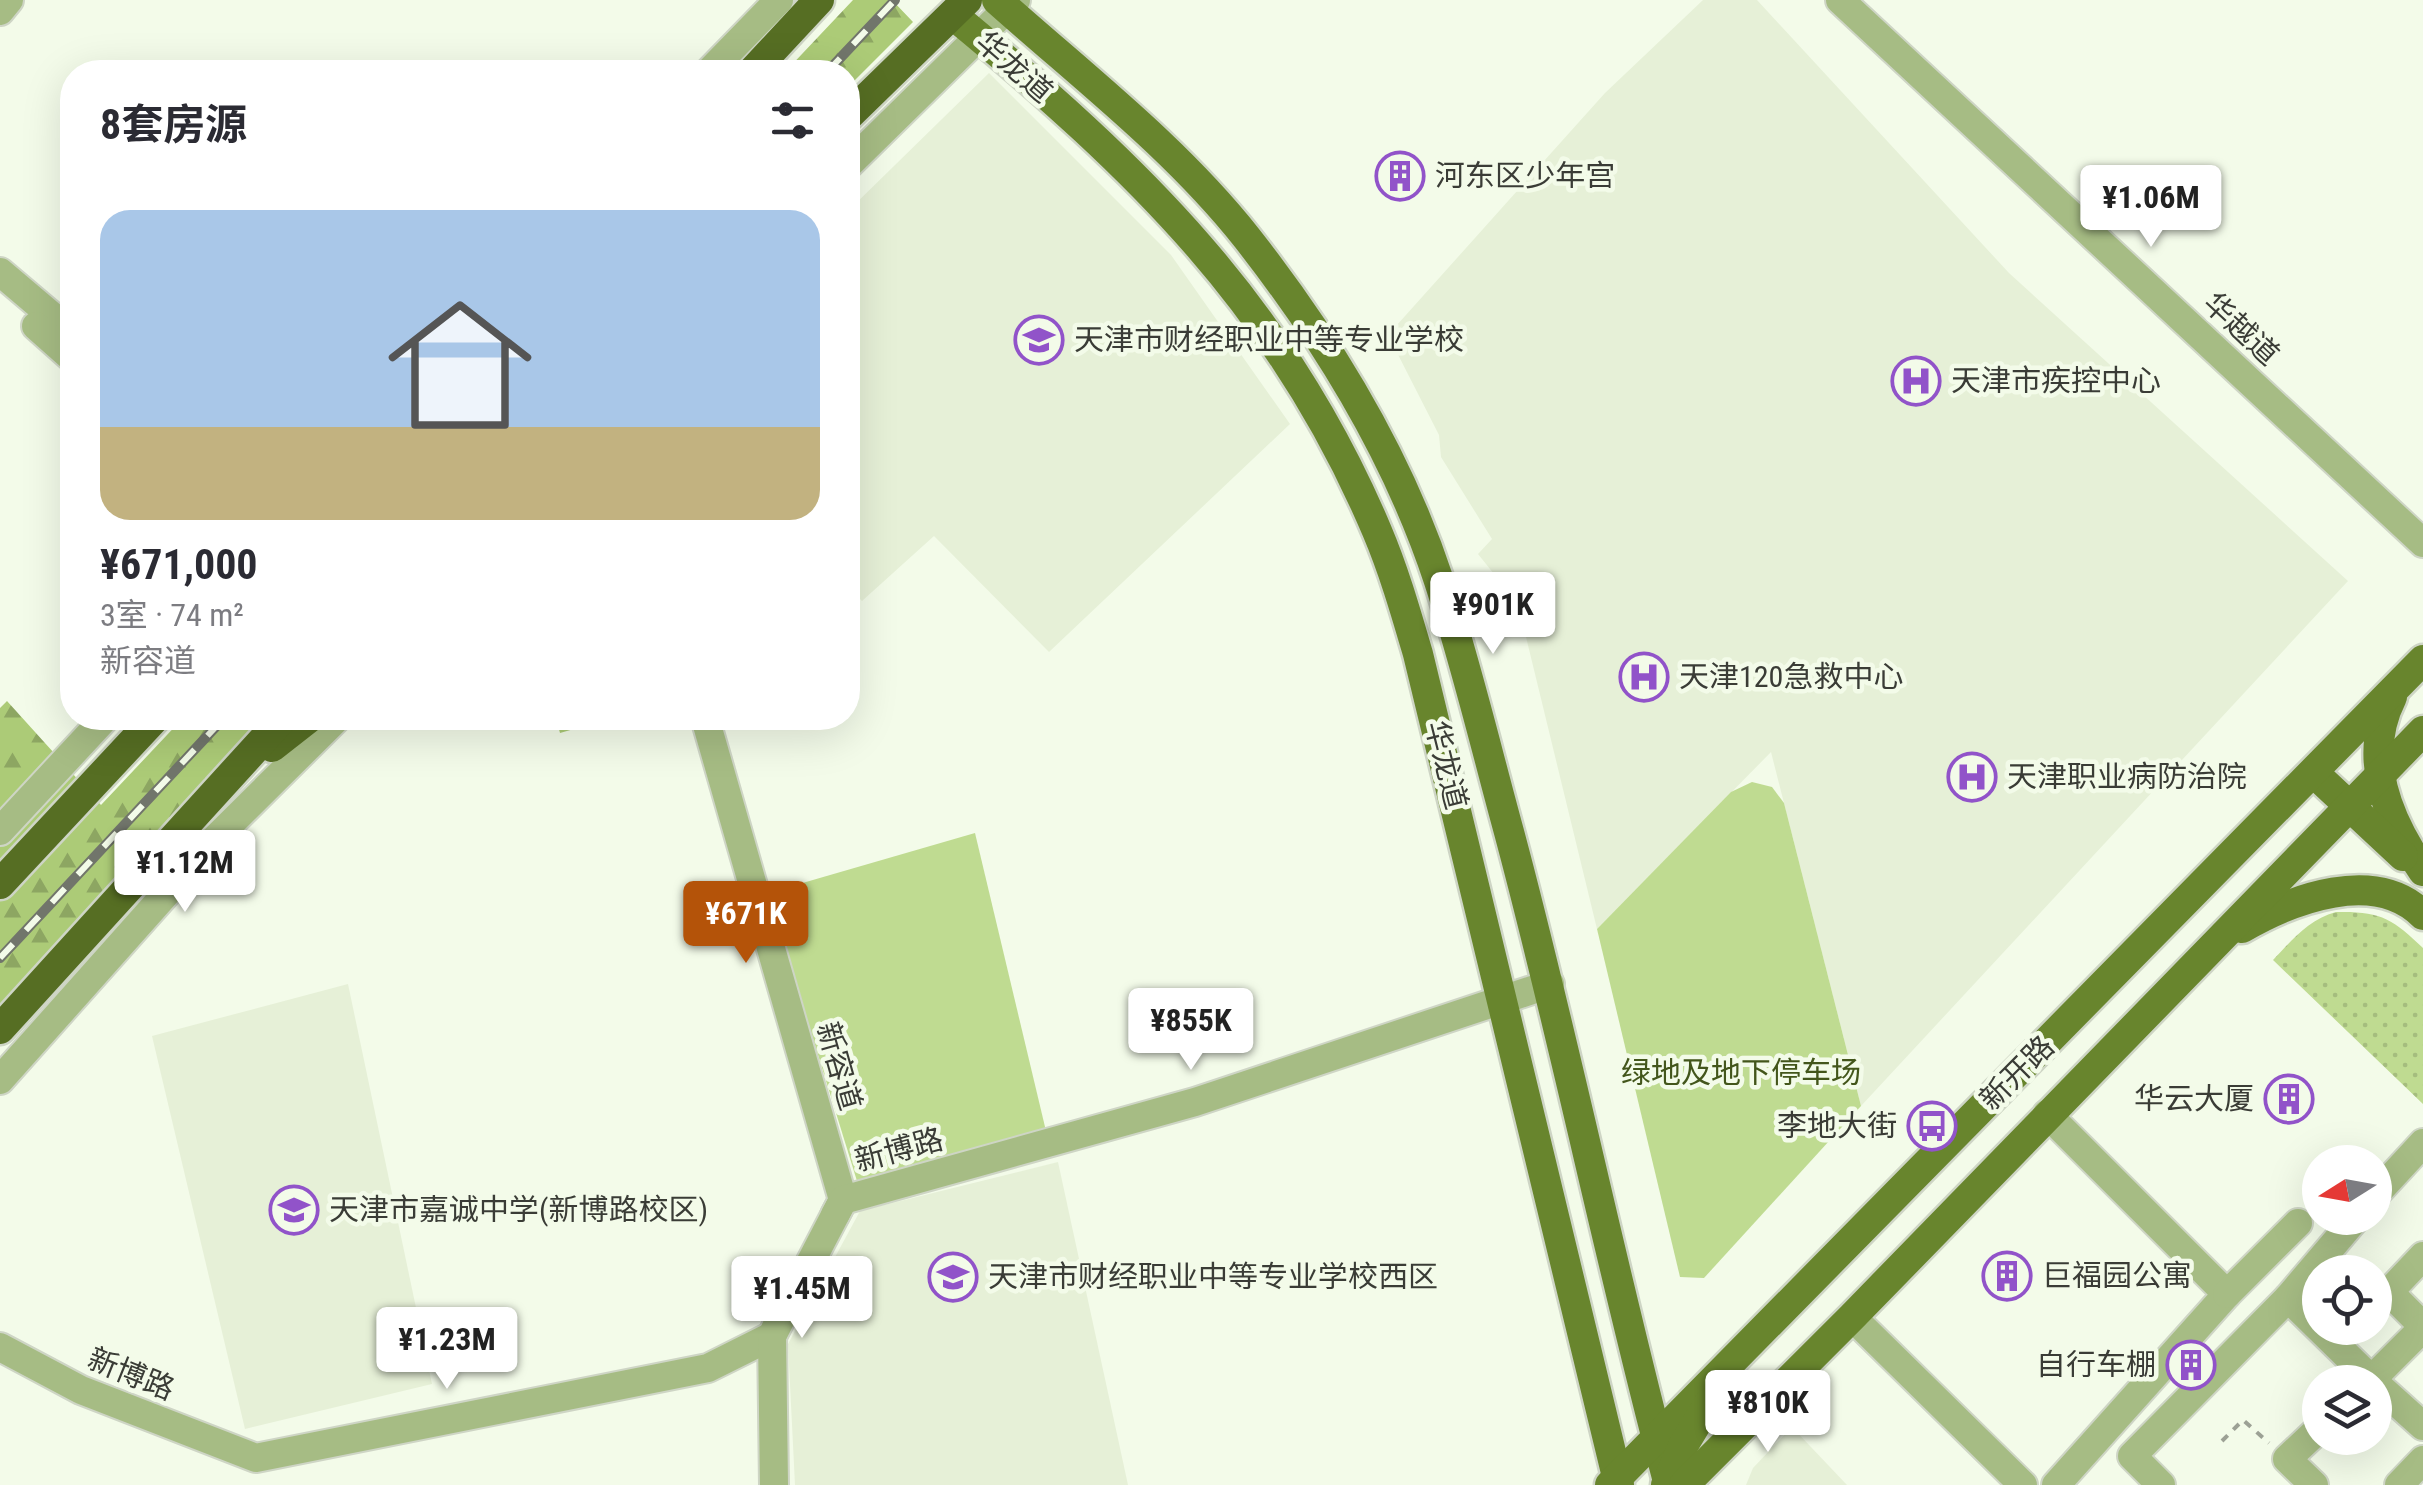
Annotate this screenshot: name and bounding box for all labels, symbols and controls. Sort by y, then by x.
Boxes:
street label: 华龙道 [969,24,1060,109]
icon: filters [765,93,820,148]
text: 8套房源 [100,100,247,149]
building icon: 河东区少年宫 [1374,150,1426,202]
place label: 河东区少年宫 [1435,158,1615,193]
pin: ¥1.06M [2070,165,2232,250]
text: ¥1.06M [2102,178,2200,216]
icon: home [370,275,550,455]
street label: 华越道 [2196,285,2286,372]
school or university icon: 天津市财经职业中等专业学校 [1013,314,1065,366]
place label: 天津市财经职业中等专业学校 [1074,322,1464,357]
hospital icon: 天津市疾控中心 [1890,355,1942,407]
place label: 天津市疾控中心 [1951,363,2161,398]
text: ¥671,000 [100,540,258,589]
pin: ¥901K [1423,572,1563,657]
text: ¥901K [1452,585,1534,623]
text: 3室 · 74 m² [100,596,244,634]
text: 新容道 [100,642,196,680]
hospital icon: 天津120急救中心 [1618,651,1670,703]
place label: 天津120急救中心 [1679,659,1903,694]
street label: 华龙道 [1419,717,1474,813]
hospital icon: 天津职业病防治院 [1946,751,1998,803]
place label: 天津职业病防治院 [2007,759,2247,794]
pin: ¥1.12M [104,830,266,915]
text: ¥1.12M [136,843,234,881]
pin: ¥671K [676,881,816,966]
text: ¥671K [705,894,787,932]
pin: ¥855K [1121,988,1261,1073]
text: ¥855K [1150,1001,1232,1039]
street label: 新容道 [810,1018,869,1114]
street label: 新开路 [1972,1028,2061,1117]
park label: 绿地及地下停车场 [1621,1055,1861,1090]
building icon: 华云大厦 [2263,1073,2315,1125]
place label: 华云大厦 [2134,1081,2254,1116]
bus stop icon: 李地大街 [1906,1100,1958,1152]
place label: 李地大街 [1777,1108,1897,1143]
street label: 新博路 [851,1121,947,1178]
north arrow [2302,1145,2392,1235]
map controls [2302,1145,2392,1455]
school or university icon: 天津市嘉诚中学(新博路校区) [268,1184,320,1236]
place label: 天津市嘉诚中学(新博路校区) [329,1192,708,1227]
building icon: 巨福园公寓 [1981,1250,2033,1302]
school or university icon: 天津市财经职业中等专业学校西区 [927,1251,979,1303]
button: locate [2302,1255,2392,1345]
pin: ¥1.45M [721,1256,883,1341]
place label: 巨福园公寓 [2042,1258,2192,1293]
place label: 天津市财经职业中等专业学校西区 [988,1259,1438,1294]
text: ¥1.45M [753,1269,851,1307]
pin: ¥1.23M [366,1307,528,1392]
text: ¥1.23M [398,1320,496,1358]
building icon: 自行车棚 [2165,1339,2217,1391]
street label: 新博路 [83,1340,179,1407]
place label: 自行车棚 [2036,1347,2156,1382]
button: layers [2302,1365,2392,1455]
pin: ¥810K [1698,1370,1838,1455]
text: ¥810K [1727,1383,1809,1421]

